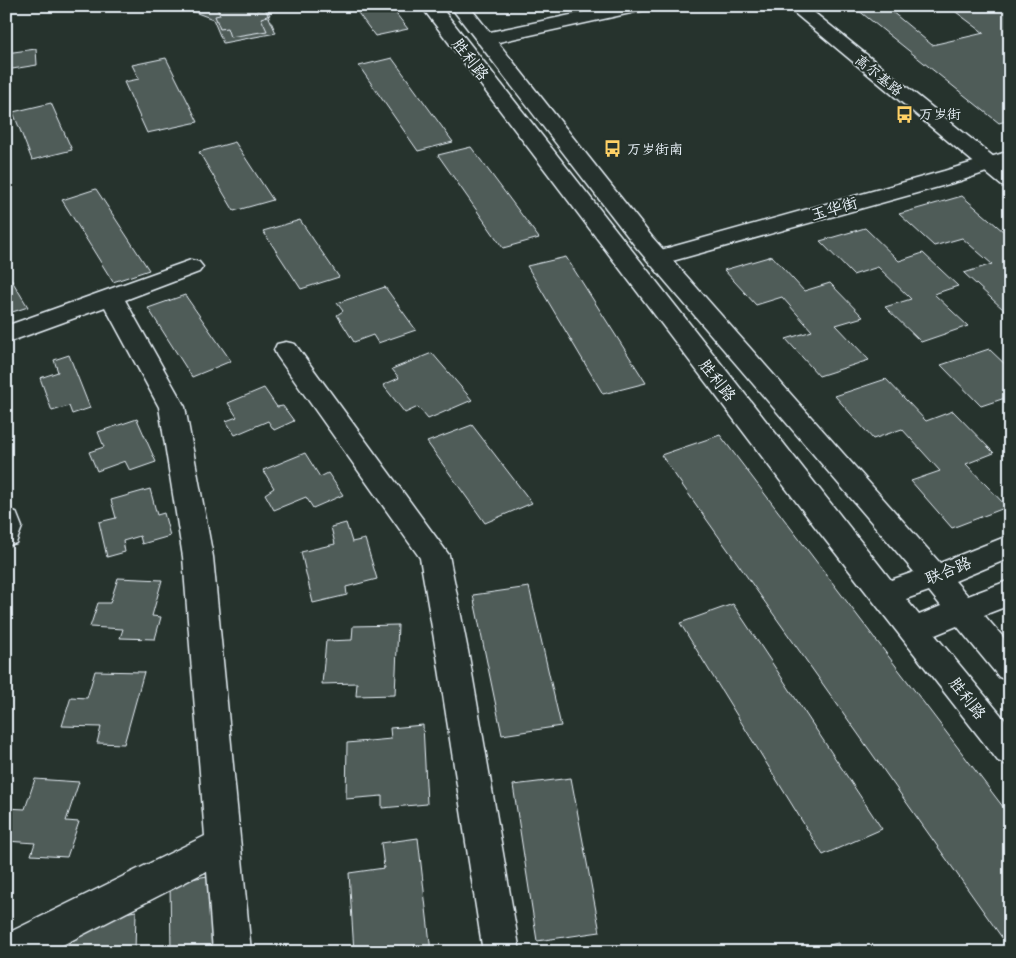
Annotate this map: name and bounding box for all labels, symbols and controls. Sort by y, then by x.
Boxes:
street label: 胜利路 [448,34,494,84]
street label: 高尔基路 [852,50,906,100]
bus stop icon: 万岁街 [895,104,915,124]
place label: 万岁街 [919,105,961,123]
bus stop icon: 万岁街南 [603,139,623,159]
place label: 万岁街南 [627,140,683,158]
street label: 玉华街 [808,192,860,224]
street label: 胜利路 [695,355,741,405]
street label: 联合路 [922,552,974,588]
street label: 胜利路 [945,673,991,723]

